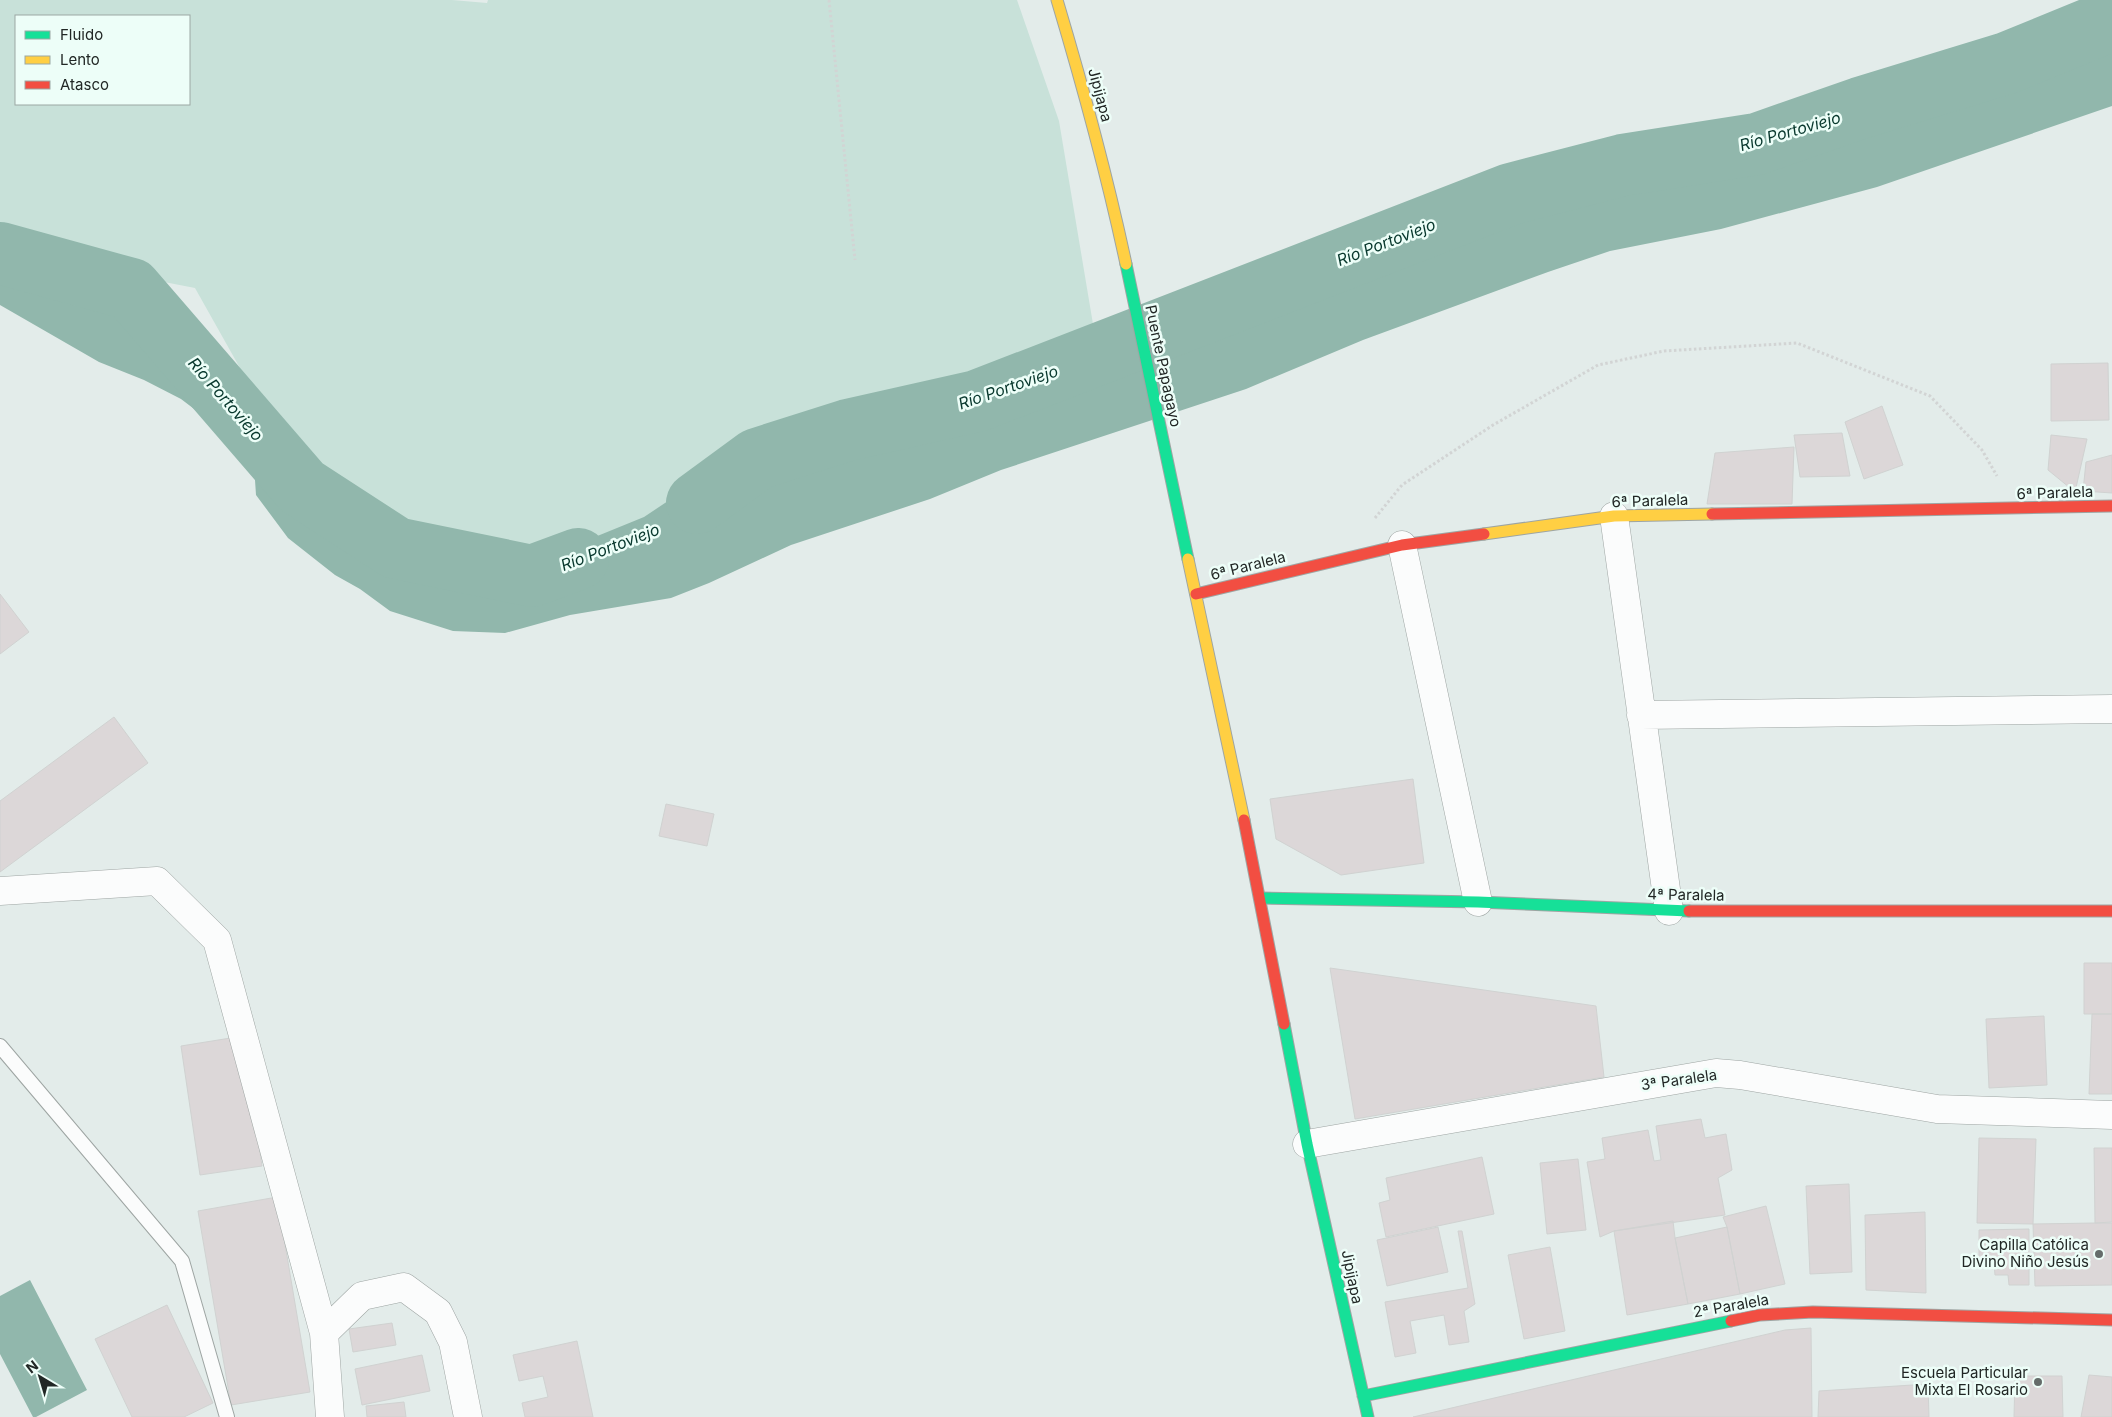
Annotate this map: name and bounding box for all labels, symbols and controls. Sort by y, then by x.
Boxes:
legend [15,15,190,105]
text: Fluido [60,25,103,44]
text: Lento [60,50,100,69]
street label: Jipijapa [1084,66,1117,124]
text: Atasco [60,75,109,94]
water label: Río Portoviejo [1737,107,1843,155]
water label: Río Portoviejo [1334,214,1438,270]
street label: Puente Papagayo [1141,303,1186,429]
water label: Río Portoviejo [184,353,268,445]
water label: Río Portoviejo [955,361,1061,413]
street label: 6ª Paralela [2016,482,2094,503]
street label: 6ª Paralela [1611,490,1689,511]
water label: Río Portoviejo [558,519,662,575]
street label: 6ª Paralela [1208,547,1287,584]
street label: 4ª Paralela [1647,884,1725,905]
street label: 3ª Paralela [1640,1065,1718,1094]
place label: Capilla Católica Divino Niño Jesús [1961,1235,2089,1271]
street label: Jipijapa [1337,1248,1367,1306]
marker: Capilla Católica Divino Niño Jesús [2093,1248,2105,1260]
street label: 2ª Paralela [1692,1289,1770,1322]
north arrow [15,1352,65,1402]
text: N [22,1356,41,1376]
place label: Escuela Particular Mixta El Rosario [1901,1363,2028,1399]
marker: Escuela Particular Mixta El Rosario [2032,1376,2044,1388]

